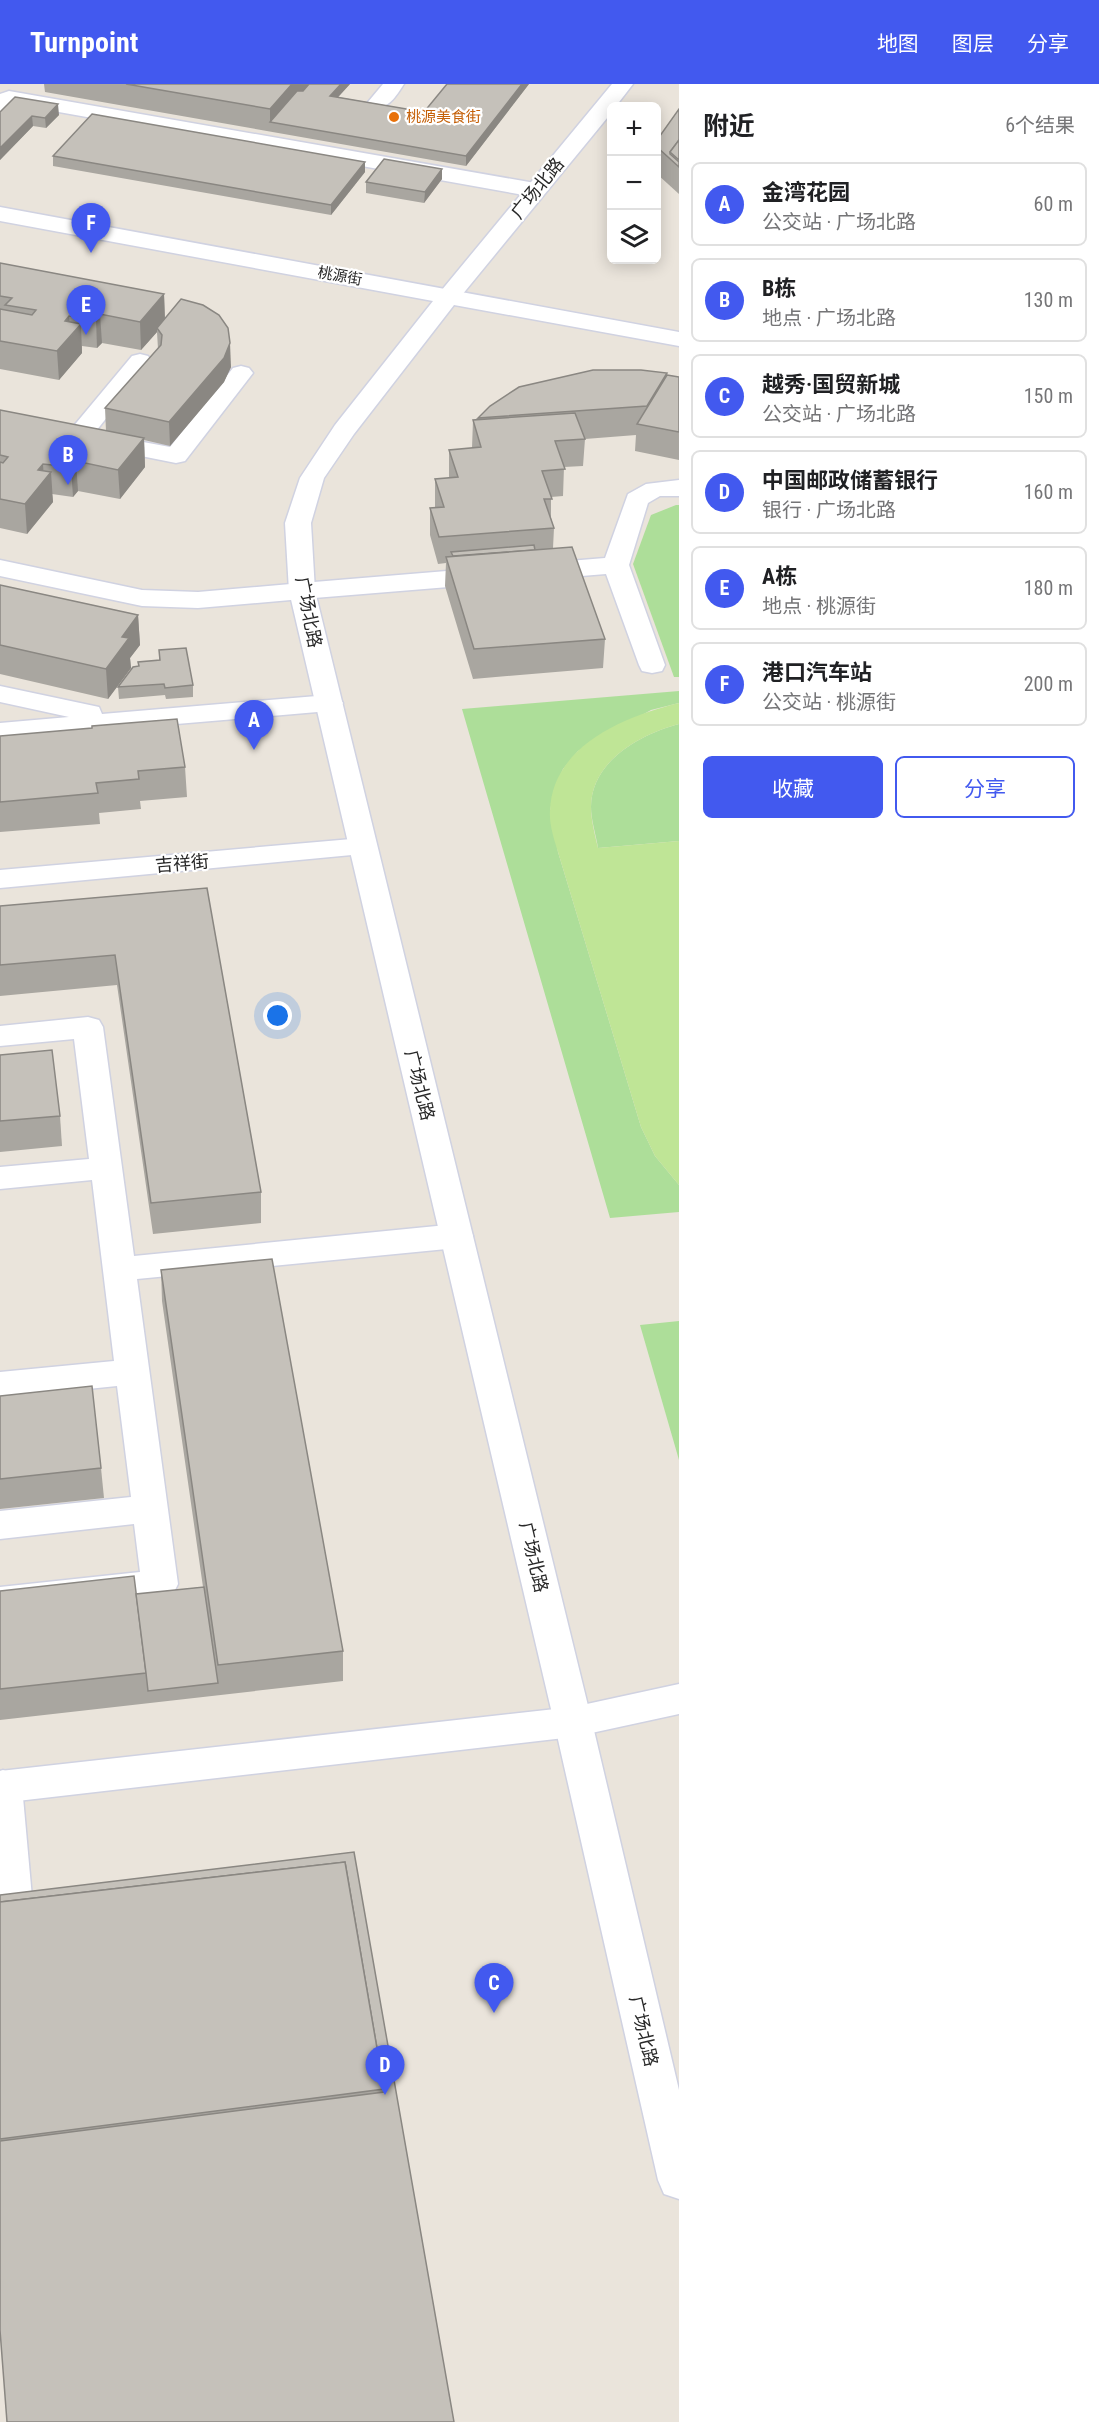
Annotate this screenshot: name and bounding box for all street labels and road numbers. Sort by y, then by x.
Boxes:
street label: 广场北路 [506,153,568,223]
street label: 桃源街 [316,263,364,289]
street label: 广场北路 [292,575,326,649]
street label: 吉祥街 [154,850,210,876]
street label: 广场北路 [401,1048,439,1122]
street label: 广场北路 [516,1520,552,1594]
street label: 广场北路 [626,1994,662,2068]

